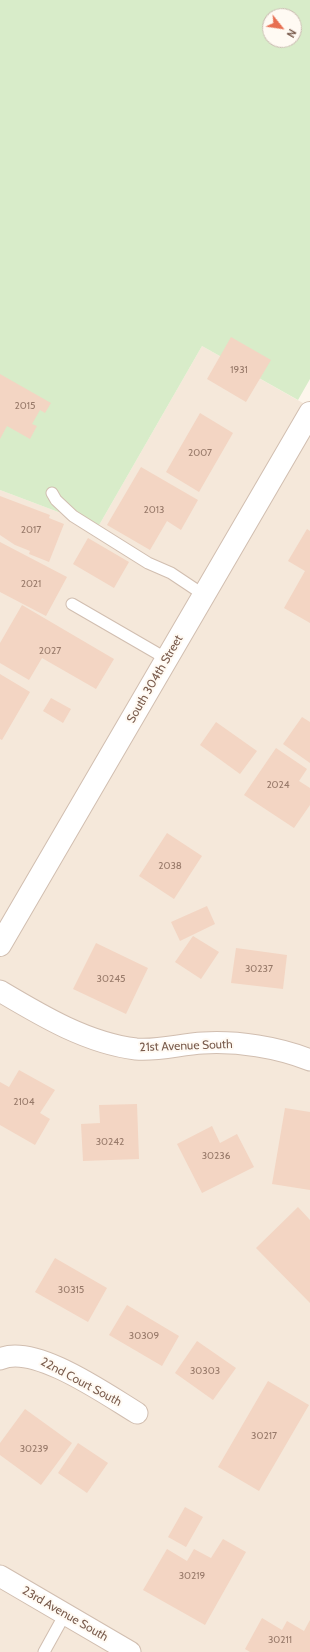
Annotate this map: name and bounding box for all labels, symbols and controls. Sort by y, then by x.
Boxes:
north arrow [262,8,302,48]
text: N [284,27,300,40]
house number: 1931 [230,364,248,376]
house number: 2015 [15,400,35,412]
house number: 2007 [188,447,212,459]
house number: 2013 [144,504,164,516]
house number: 2017 [21,524,41,536]
house number: 2021 [21,578,41,590]
street label: South 304th Street [124,633,186,725]
house number: 2027 [39,645,61,657]
house number: 2024 [266,779,290,791]
house number: 2038 [158,860,182,872]
house number: 30237 [245,963,273,975]
house number: 30245 [97,973,125,985]
street label: 21st Avenue South [139,1037,233,1055]
house number: 2104 [13,1096,35,1108]
house number: 30242 [96,1136,124,1148]
house number: 30236 [202,1150,230,1162]
house number: 30315 [58,1284,84,1296]
house number: 30309 [129,1330,159,1342]
street label: 22nd Court South [38,1355,124,1409]
house number: 30303 [190,1365,220,1377]
house number: 30217 [251,1430,277,1442]
house number: 30239 [20,1443,48,1455]
house number: 30219 [179,1570,205,1582]
street label: 23rd Avenue South [19,1584,111,1644]
house number: 30211 [268,1634,292,1646]

